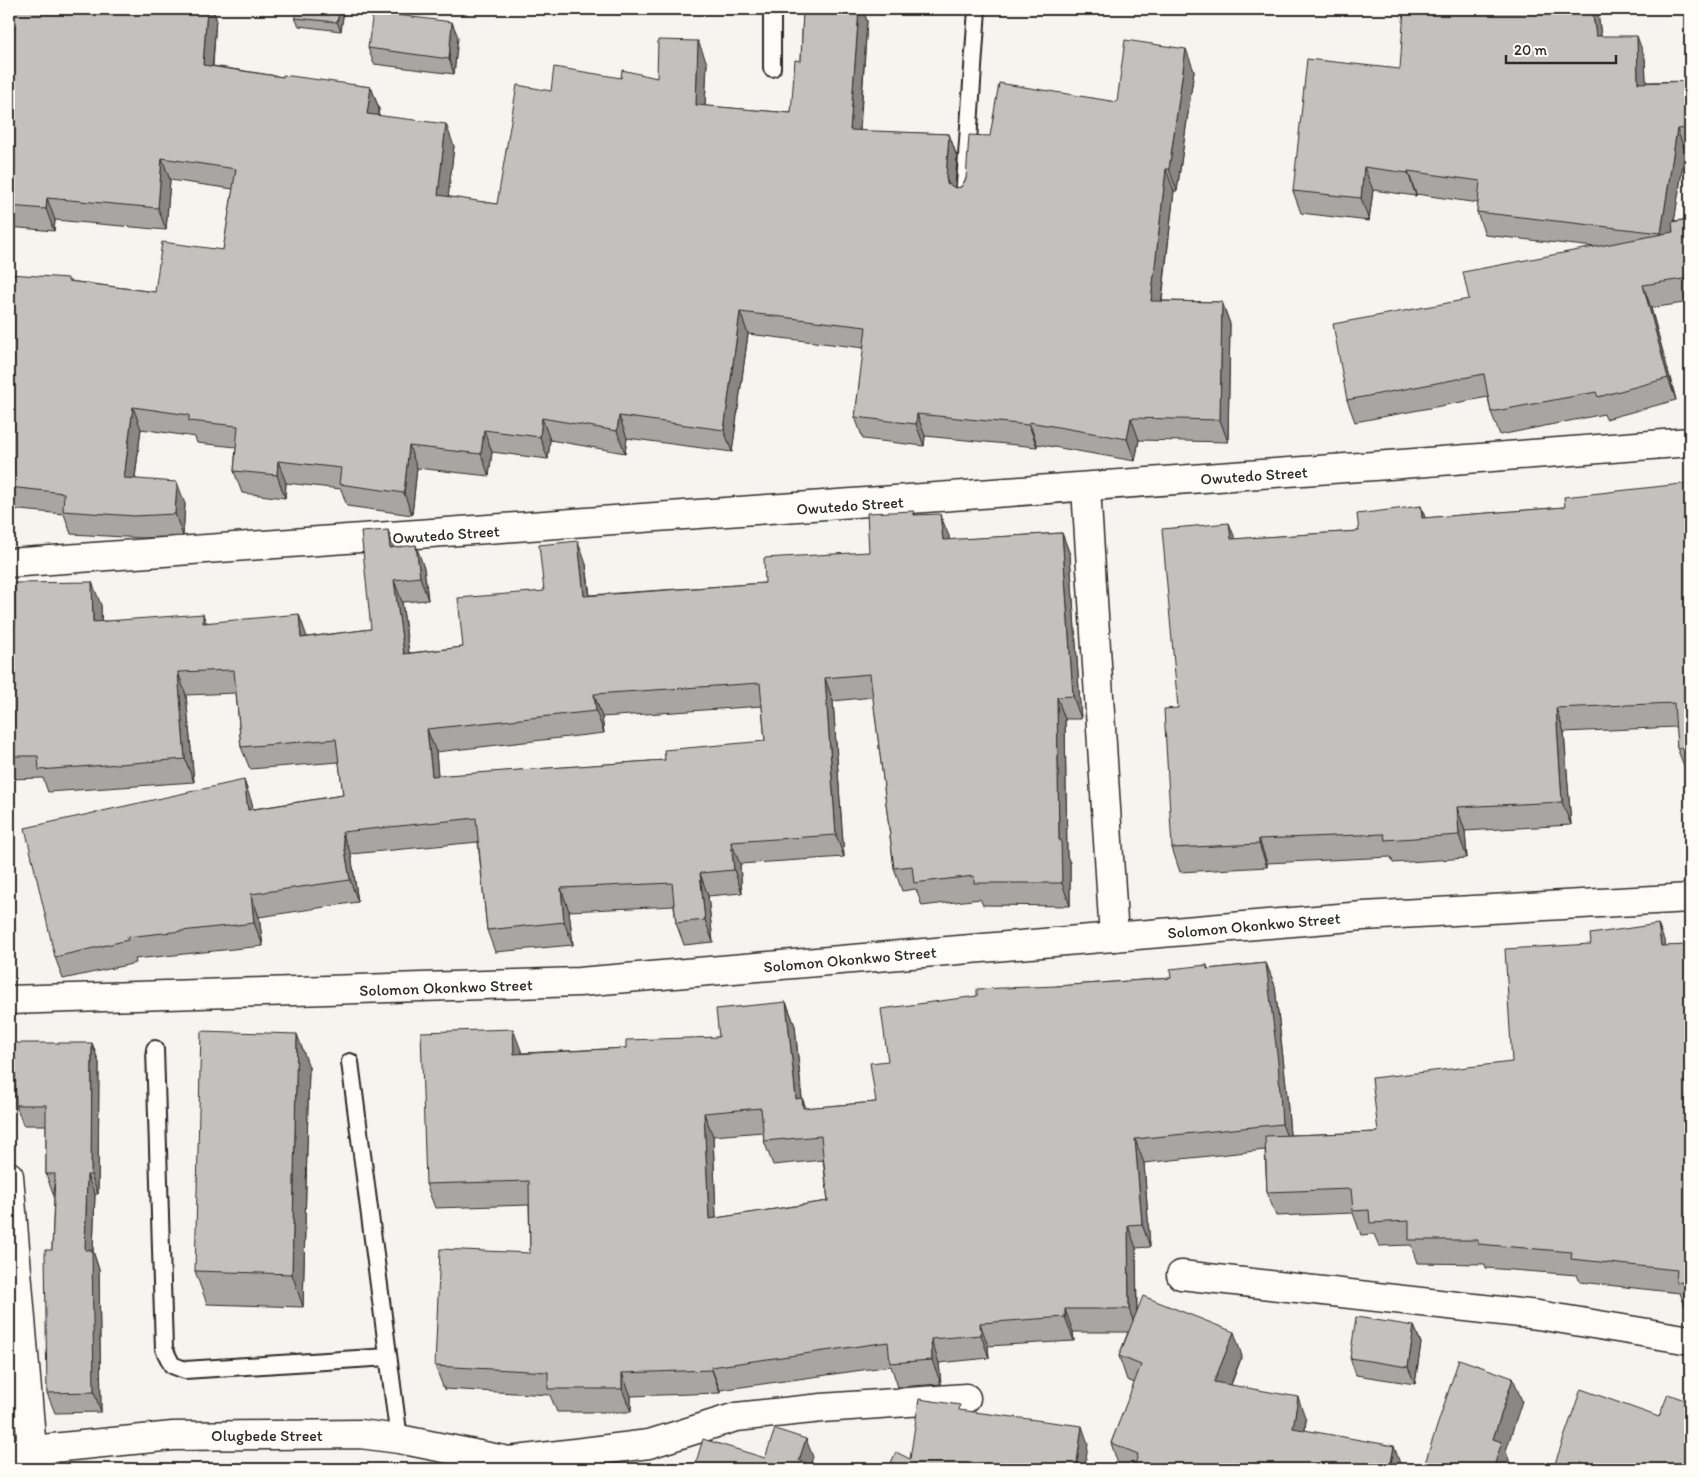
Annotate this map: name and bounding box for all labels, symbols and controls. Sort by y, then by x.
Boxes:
scale bar [1506,32,1616,64]
text: 20 m [1514,41,1548,59]
street label: Owutedo Street [1200,462,1308,489]
street label: Owutedo Street [796,492,904,519]
street label: Owutedo Street [392,521,500,548]
street label: Solomon Okonkwo Street [1167,908,1341,943]
street label: Solomon Okonkwo Street [763,942,937,977]
street label: Solomon Okonkwo Street [359,975,533,1000]
street label: Olugbede Street [211,1426,323,1445]

